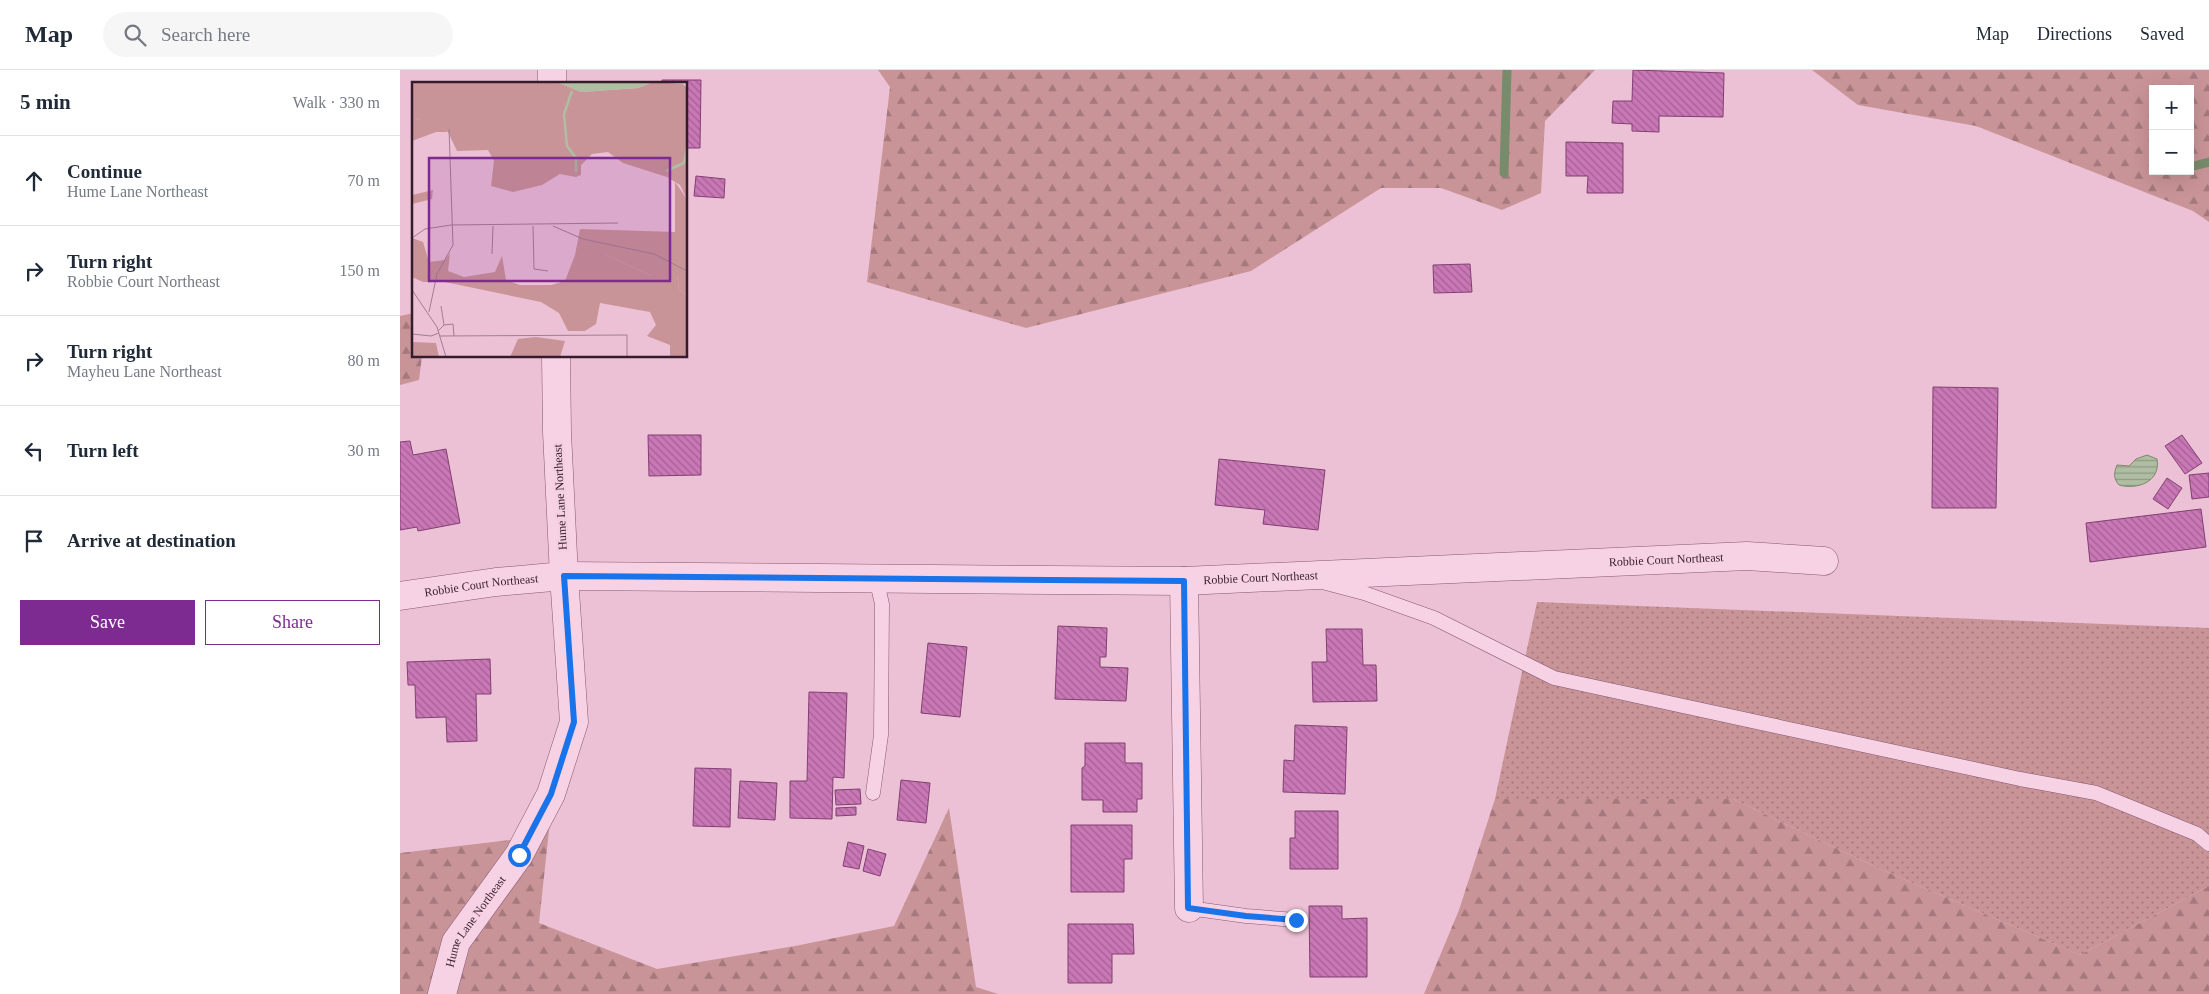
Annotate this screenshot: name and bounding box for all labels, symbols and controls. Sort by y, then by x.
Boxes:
search box [103,12,453,57]
text: Map [25,21,73,47]
icon: search [121,21,149,49]
text: Search here [161,24,250,45]
text: Map [1976,24,2009,44]
text: Directions [2037,24,2112,44]
text: Saved [2140,24,2184,44]
inset map [412,82,688,358]
map controls [2149,85,2194,175]
button: + [2149,85,2194,130]
text: 5 min [20,90,71,114]
text: Walk · 330 m [293,94,380,111]
button: − [2149,130,2194,175]
text: Continue [67,161,142,182]
icon: ahead [20,167,48,195]
text: 70 m [348,172,380,189]
text: Hume Lane Northeast [67,183,208,200]
text: Turn right [67,251,152,272]
icon: right [20,257,48,285]
text: 150 m [340,262,380,279]
text: Robbie Court Northeast [67,273,220,290]
text: Turn right [67,341,152,362]
icon: right [20,347,48,375]
text: 80 m [348,352,380,369]
text: Mayheu Lane Northeast [67,363,222,380]
icon: left [20,437,48,465]
text: Turn left [67,440,139,461]
text: 30 m [348,442,380,459]
street label: Hume Lane Northeast [550,443,570,550]
icon: arrive [20,527,48,555]
text: Arrive at destination [67,530,236,551]
street label: Robbie Court Northeast [1609,550,1725,569]
street label: Robbie Court Northeast [1203,568,1319,587]
street label: Robbie Court Northeast [423,571,539,599]
button: Save [20,600,195,645]
button: Share [205,600,380,645]
route start [508,844,531,867]
street label: Hume Lane Northeast [443,872,509,969]
route end [1285,909,1308,932]

